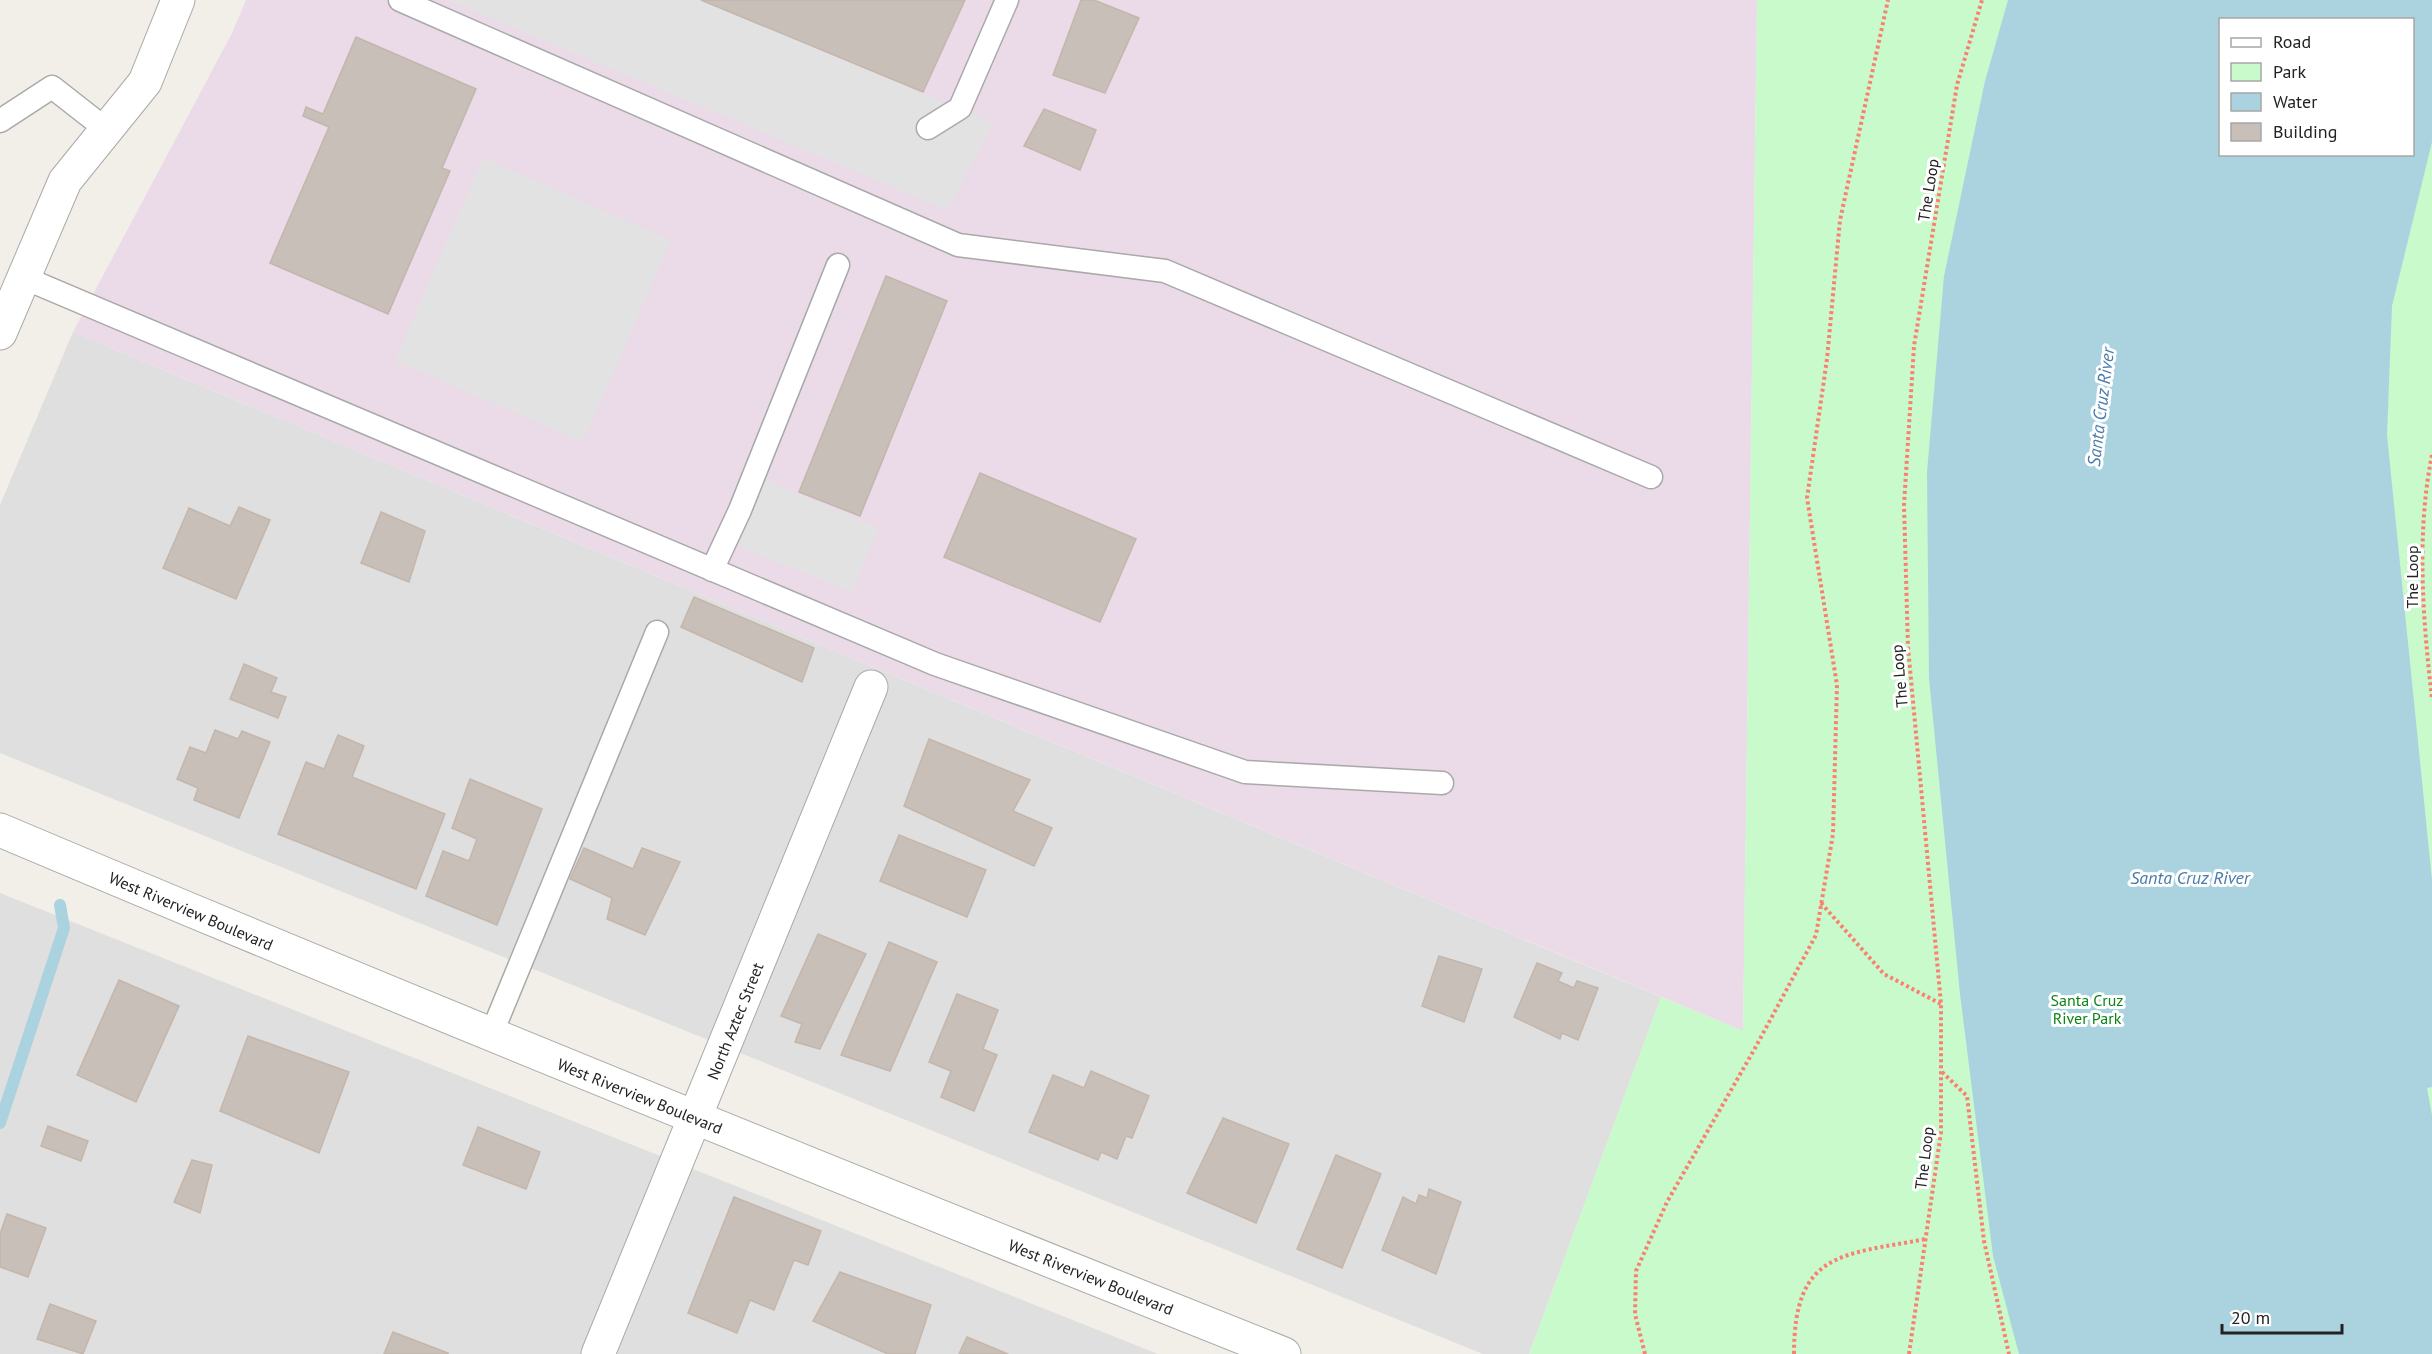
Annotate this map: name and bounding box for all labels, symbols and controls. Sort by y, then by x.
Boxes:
legend [2219,18,2414,156]
text: Road [2273,30,2311,53]
text: Park [2273,60,2306,83]
text: Water [2273,90,2317,113]
text: Building [2273,120,2337,143]
street label: The Loop [1913,157,1943,223]
water label: Santa Cruz River [2082,345,2119,468]
street label: The Loop [2402,545,2422,609]
street label: The Loop [1886,644,1912,708]
water label: Santa Cruz River [2130,866,2251,889]
street label: West Riverview Boulevard [106,867,276,955]
street label: North Aztec Street [702,959,768,1082]
park label: Santa Cruz River Park [2051,990,2123,1028]
street label: West Riverview Boulevard [555,1054,725,1138]
street label: The Loop [1910,1125,1938,1191]
street label: West Riverview Boulevard [1006,1235,1176,1319]
scale bar [2222,1297,2342,1335]
text: 20 m [2231,1306,2270,1329]

